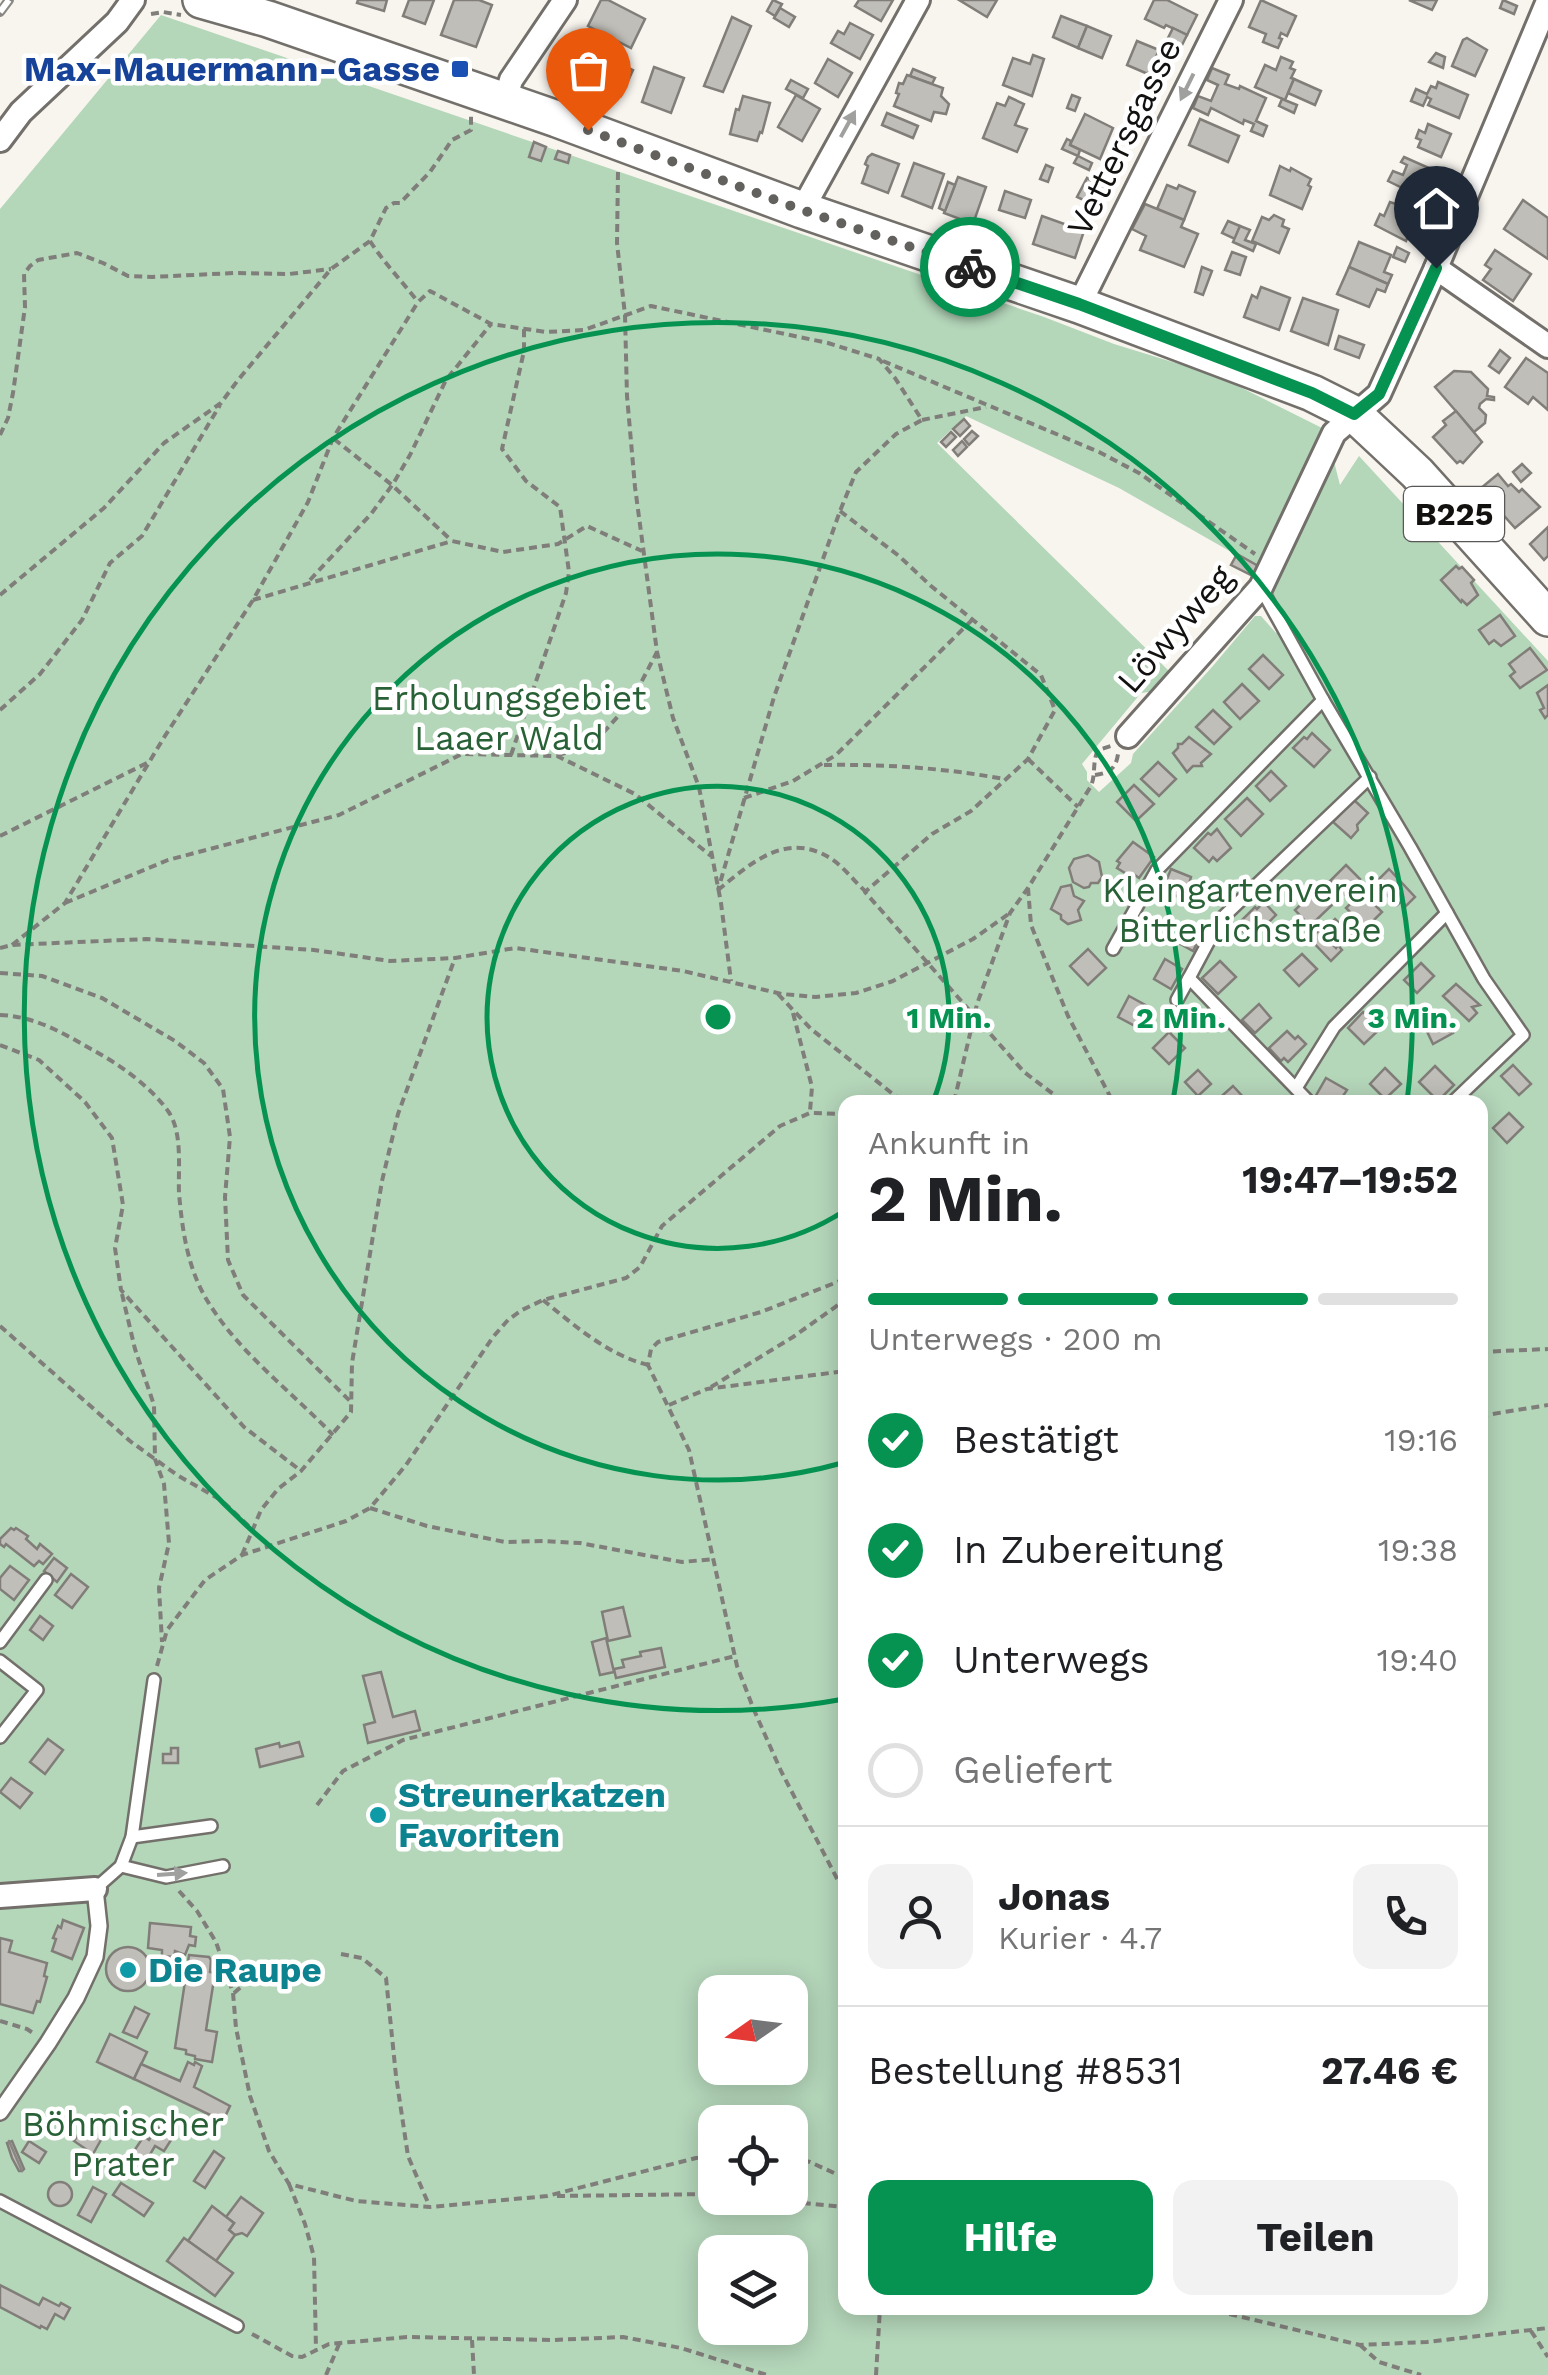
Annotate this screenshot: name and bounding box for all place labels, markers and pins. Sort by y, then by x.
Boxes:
pin [546,28,631,131]
place label: Max-Mauermann-Gasse [24,48,440,90]
marker: Max-Mauermann-Gasse [449,58,471,80]
pin [1394,166,1479,269]
centre of rings [700,999,736,1035]
place label: Streunerkatzen Favoriten [398,1774,666,1856]
marker: Streunerkatzen Favoriten [367,1804,389,1826]
place label: Die Raupe [148,1949,322,1991]
marker: Die Raupe [117,1959,139,1981]

